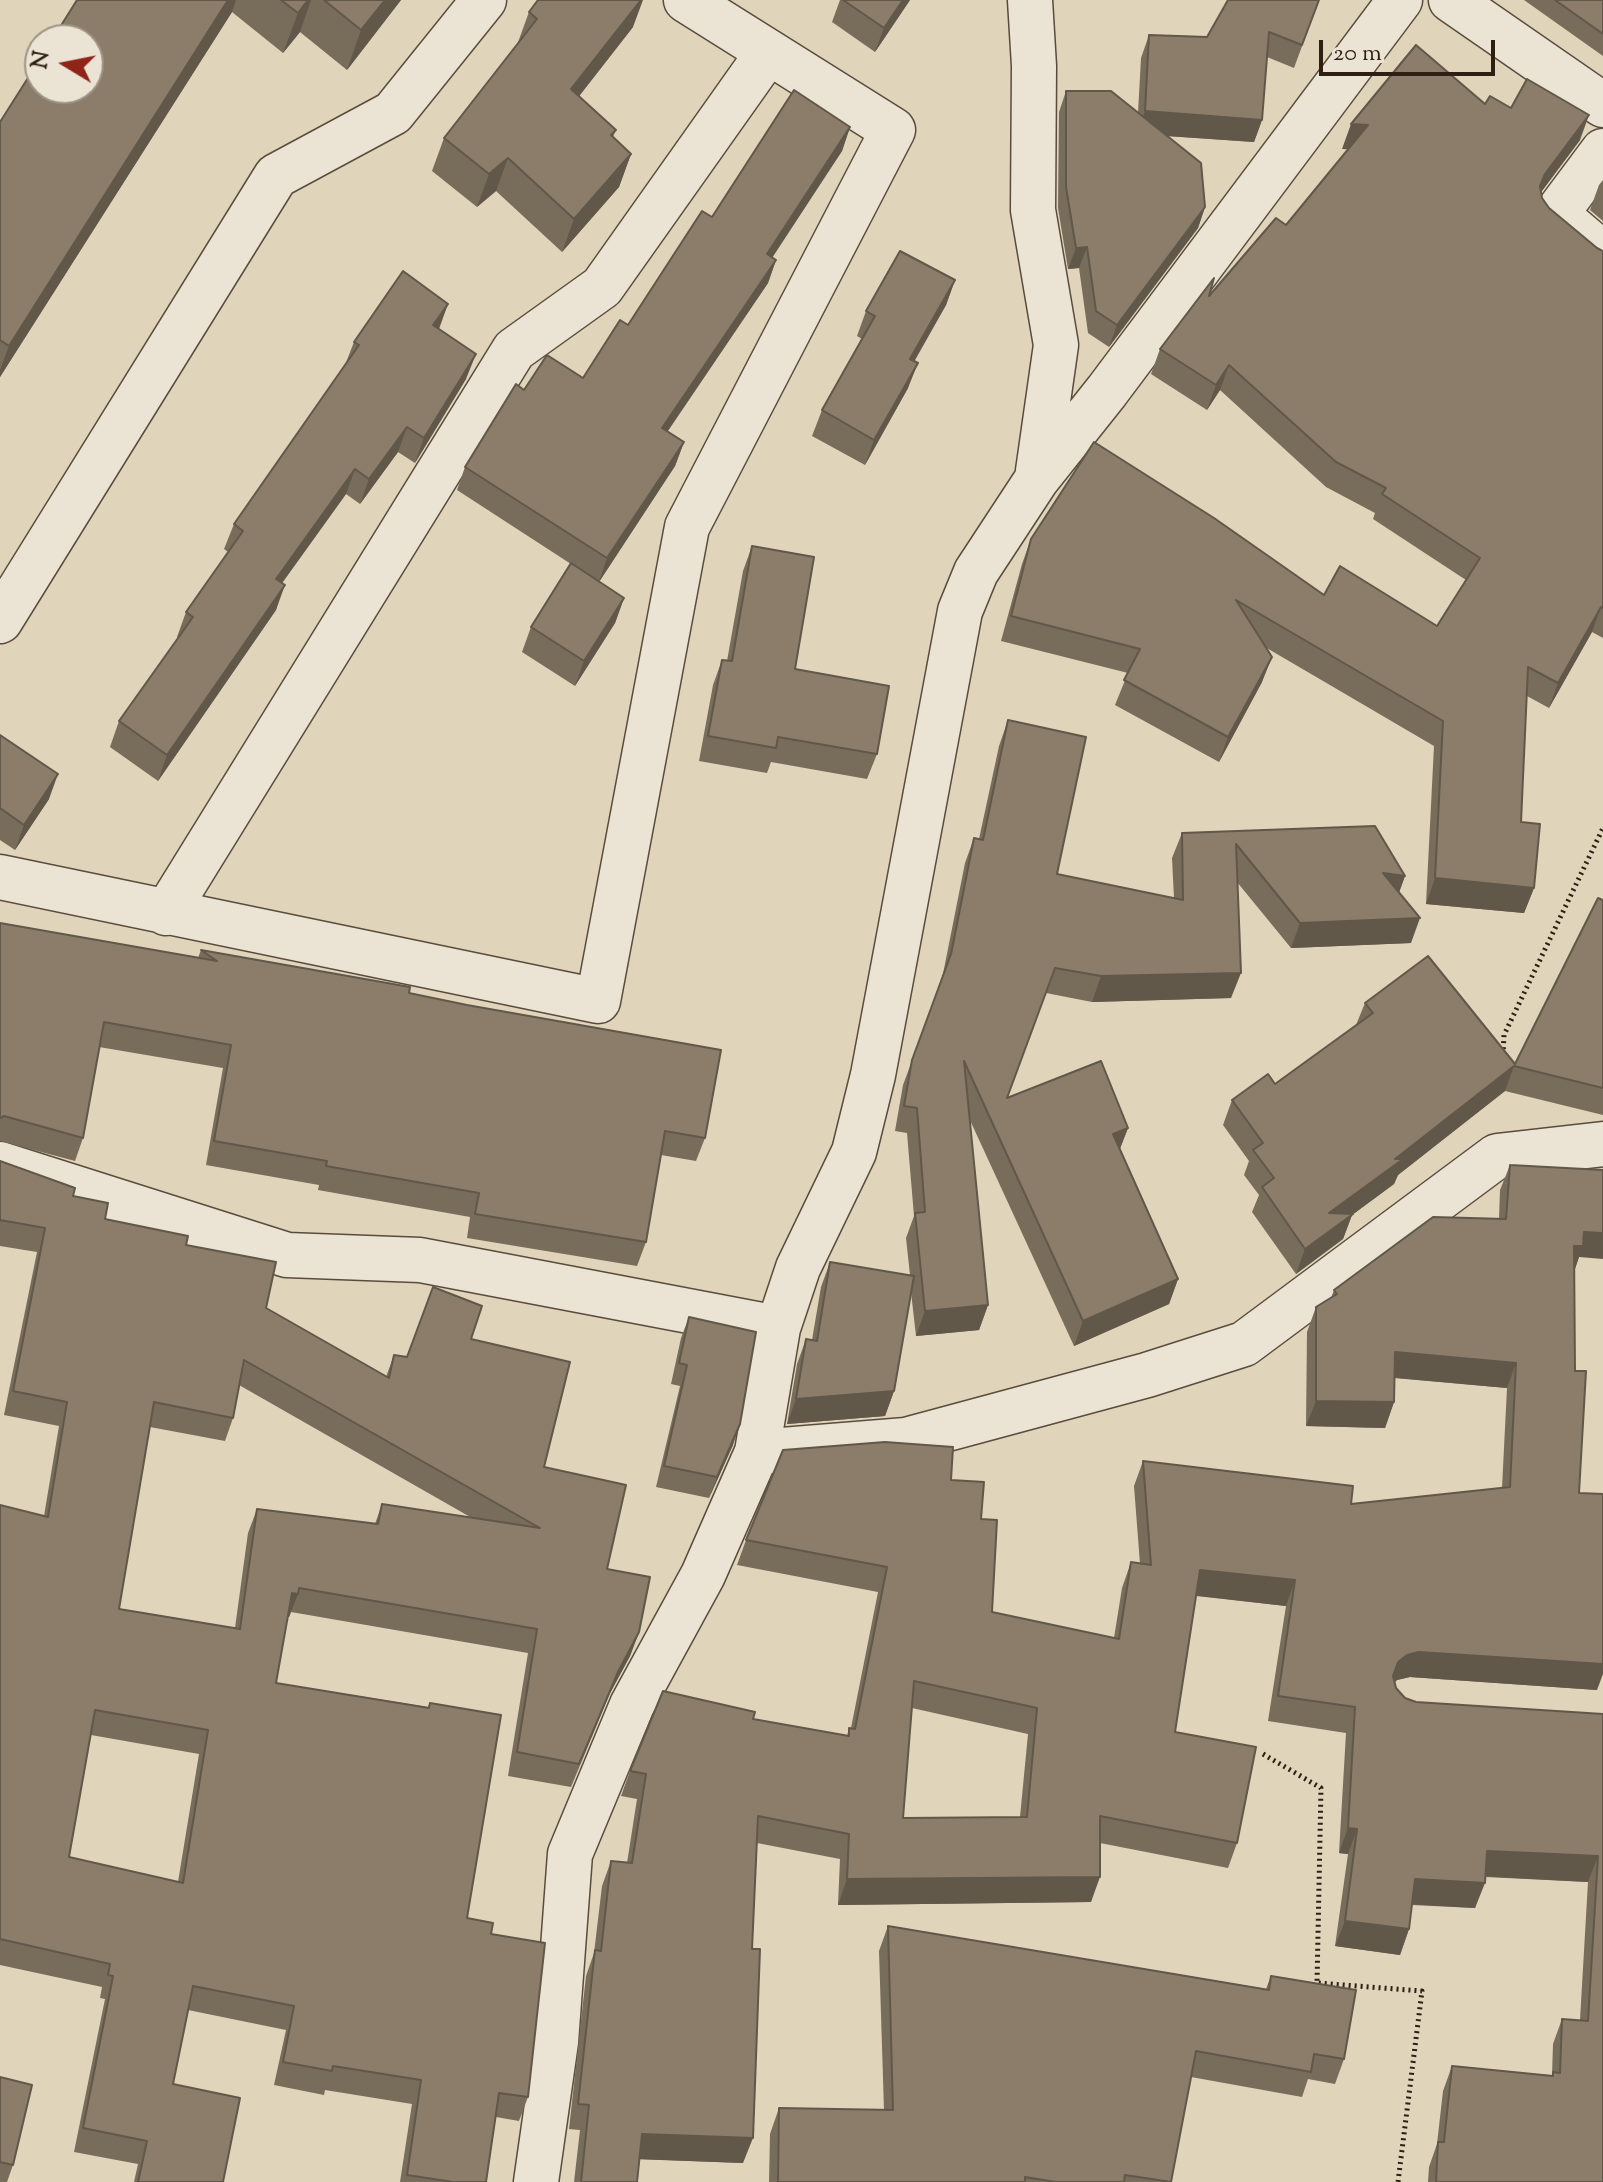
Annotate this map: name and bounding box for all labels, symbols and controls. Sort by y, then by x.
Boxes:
north arrow [24,24,104,104]
scale bar [1323,24,1499,74]
text: 20 m [1333,37,1382,71]
text: N [25,49,60,72]

